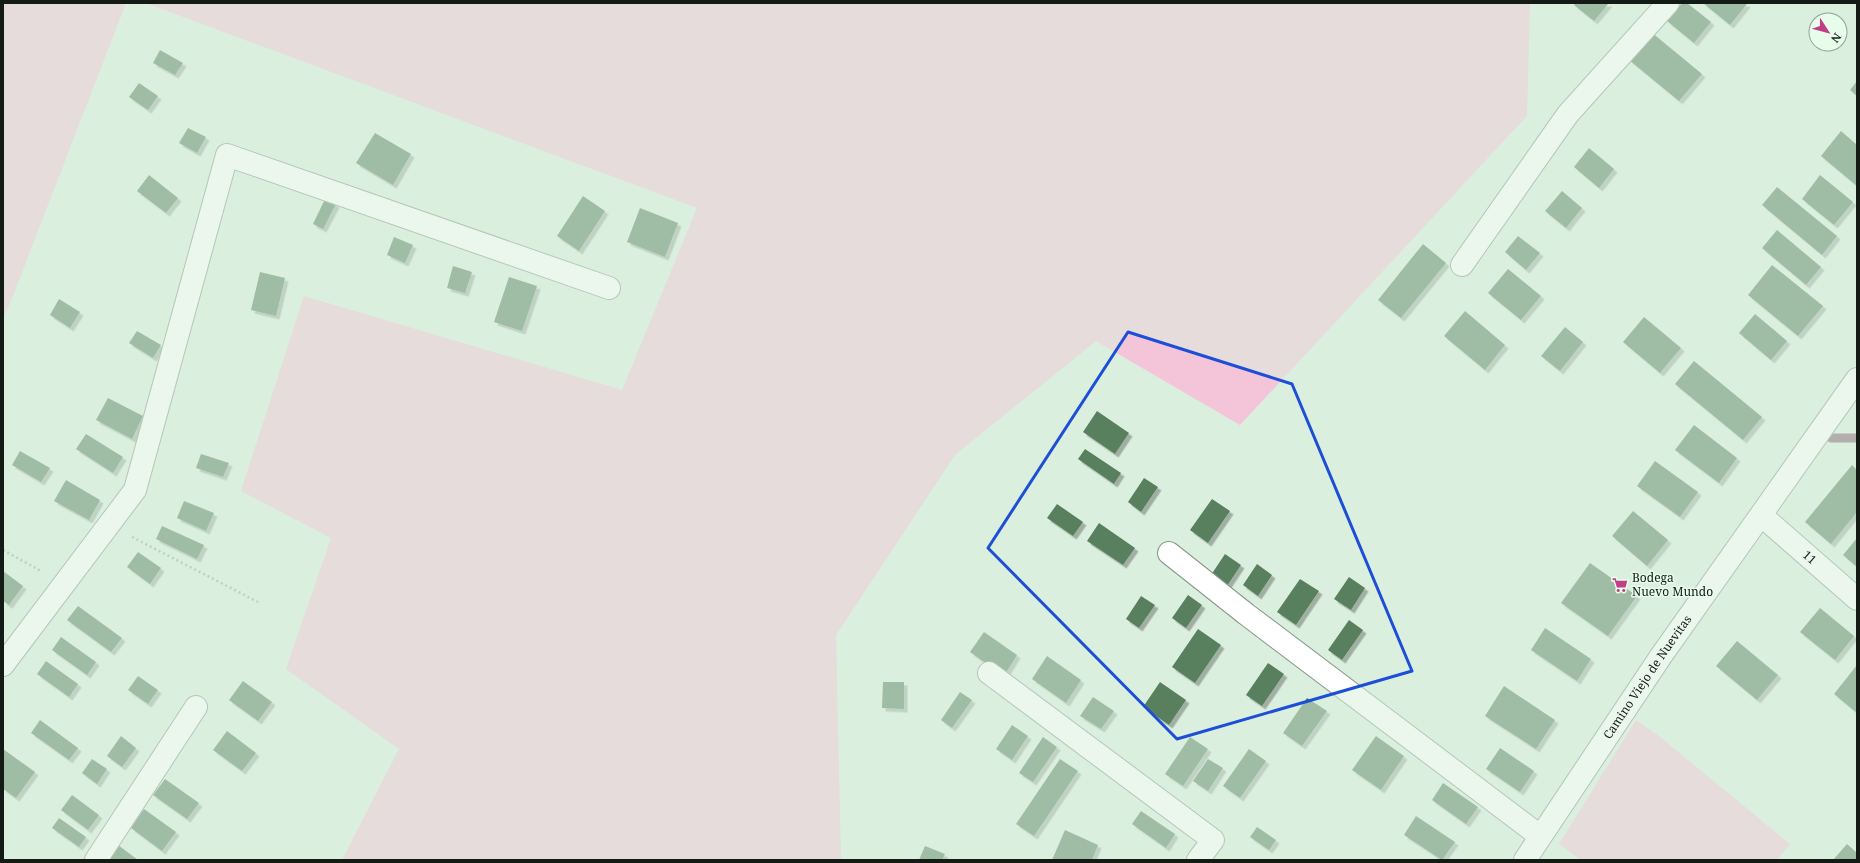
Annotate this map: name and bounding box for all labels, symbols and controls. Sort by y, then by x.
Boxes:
north arrow [1808,12,1848,52]
text: N [1828,30,1845,46]
street label: 11 [1799,546,1820,568]
place label: Bodega Nuevo Mundo [1632,569,1713,600]
supermarket icon: Bodega Nuevo Mundo [1611,576,1629,594]
street label: Camino Viejo de Nuevitas [1599,612,1695,742]

